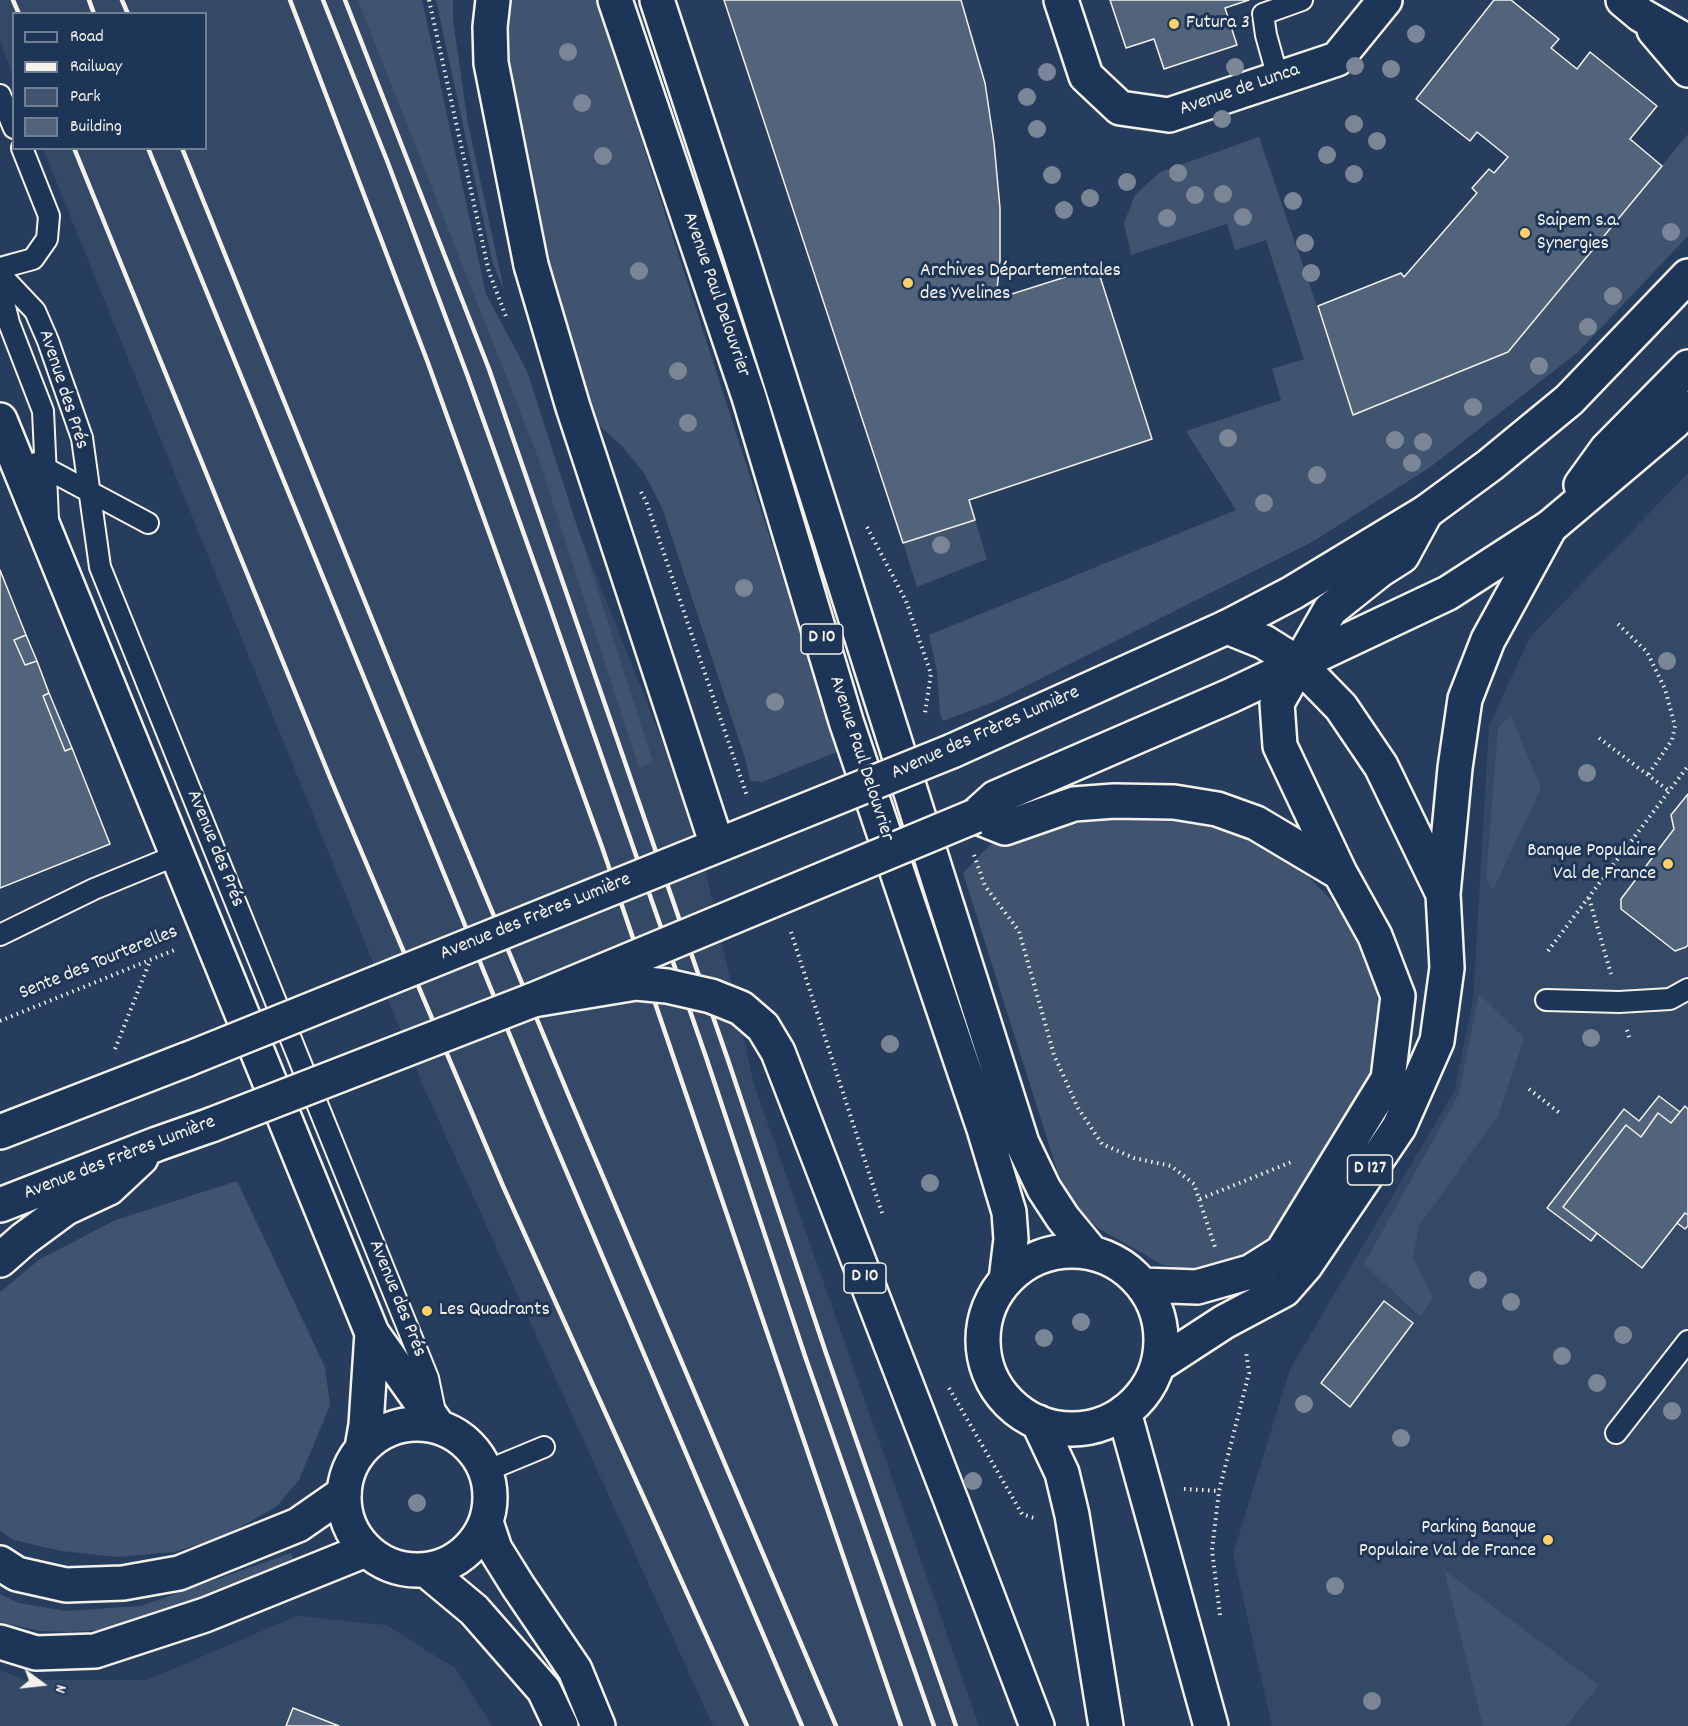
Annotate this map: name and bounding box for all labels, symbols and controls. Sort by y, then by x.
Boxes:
legend [12,12,207,150]
place label: Futura 3 [1186,12,1250,36]
marker: Futura 3 [1167,17,1181,31]
text: Road [70,25,104,50]
text: Railway [70,55,122,80]
street label: Avenue de Lunca [1177,59,1303,123]
text: Park [70,85,101,110]
text: Building [70,115,122,140]
street label: Avenue Paul Delouvrier [676,209,754,381]
place label: Saipem s.a. Synergies [1537,210,1620,257]
marker: Saipem s.a. Synergies [1518,226,1532,240]
place label: Archives Départementales des Yvelines [920,260,1121,307]
marker: Archives Départementales des Yvelines [901,276,915,290]
street label: Avenue des Prés [31,327,93,453]
road number: D 10 [801,624,843,654]
street label: Avenue Paul Delouvrier [822,673,898,845]
street label: Avenue des Frères Lumière [888,682,1084,786]
street label: Avenue des Prés [180,787,248,911]
place label: Banque Populaire Val de France [1527,840,1656,887]
marker: Banque Populaire Val de France [1661,857,1675,871]
street label: Avenue des Frères Lumière [437,869,635,967]
street label: Sente des Tourterelles [16,921,182,1007]
street label: Avenue des Frères Lumière [21,1111,219,1207]
road number: D 127 [1348,1155,1392,1185]
street label: Avenue des Prés [362,1237,430,1361]
road number: D 10 [844,1263,886,1293]
place label: Les Quadrants [439,1299,550,1323]
marker: Les Quadrants [420,1304,434,1318]
place label: Parking Banque Populaire Val de France [1359,1517,1536,1564]
marker: Parking Banque Populaire Val de France [1541,1533,1555,1547]
north arrow [12,1654,72,1714]
text: N [48,1682,72,1696]

